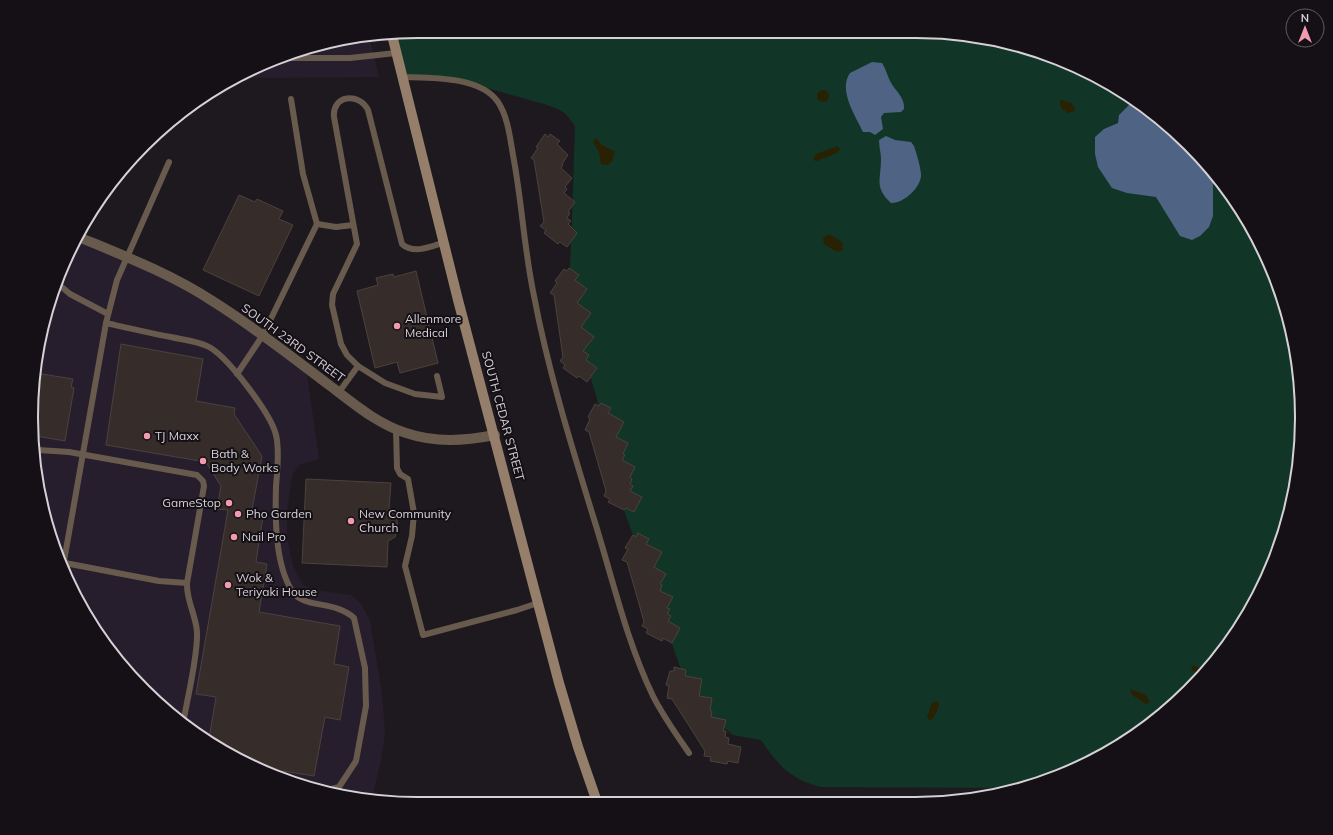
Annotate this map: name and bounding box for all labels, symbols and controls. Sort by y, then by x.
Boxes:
north arrow [1285,8,1325,48]
text: N [1301,11,1309,25]
street label: SOUTH 23RD STREET [239,300,348,386]
place label: Allenmore Medical [405,311,461,340]
marker: Allenmore Medical [392,321,402,331]
street label: SOUTH CEDAR STREET [479,349,528,483]
place label: TJ Maxx [155,428,200,443]
marker: TJ Maxx [142,431,152,441]
place label: Bath & Body Works [211,446,279,475]
marker: Bath & Body Works [198,456,208,466]
place label: GameStop [162,495,221,510]
marker: GameStop [224,498,234,508]
place label: Pho Garden [246,506,312,521]
place label: New Community Church [359,506,452,535]
marker: Pho Garden [233,509,243,519]
marker: New Community Church [346,516,356,526]
place label: Nail Pro [242,529,286,544]
marker: Nail Pro [229,532,239,542]
place label: Wok & Teriyaki House [236,570,317,599]
marker: Wok & Teriyaki House [223,580,233,590]

